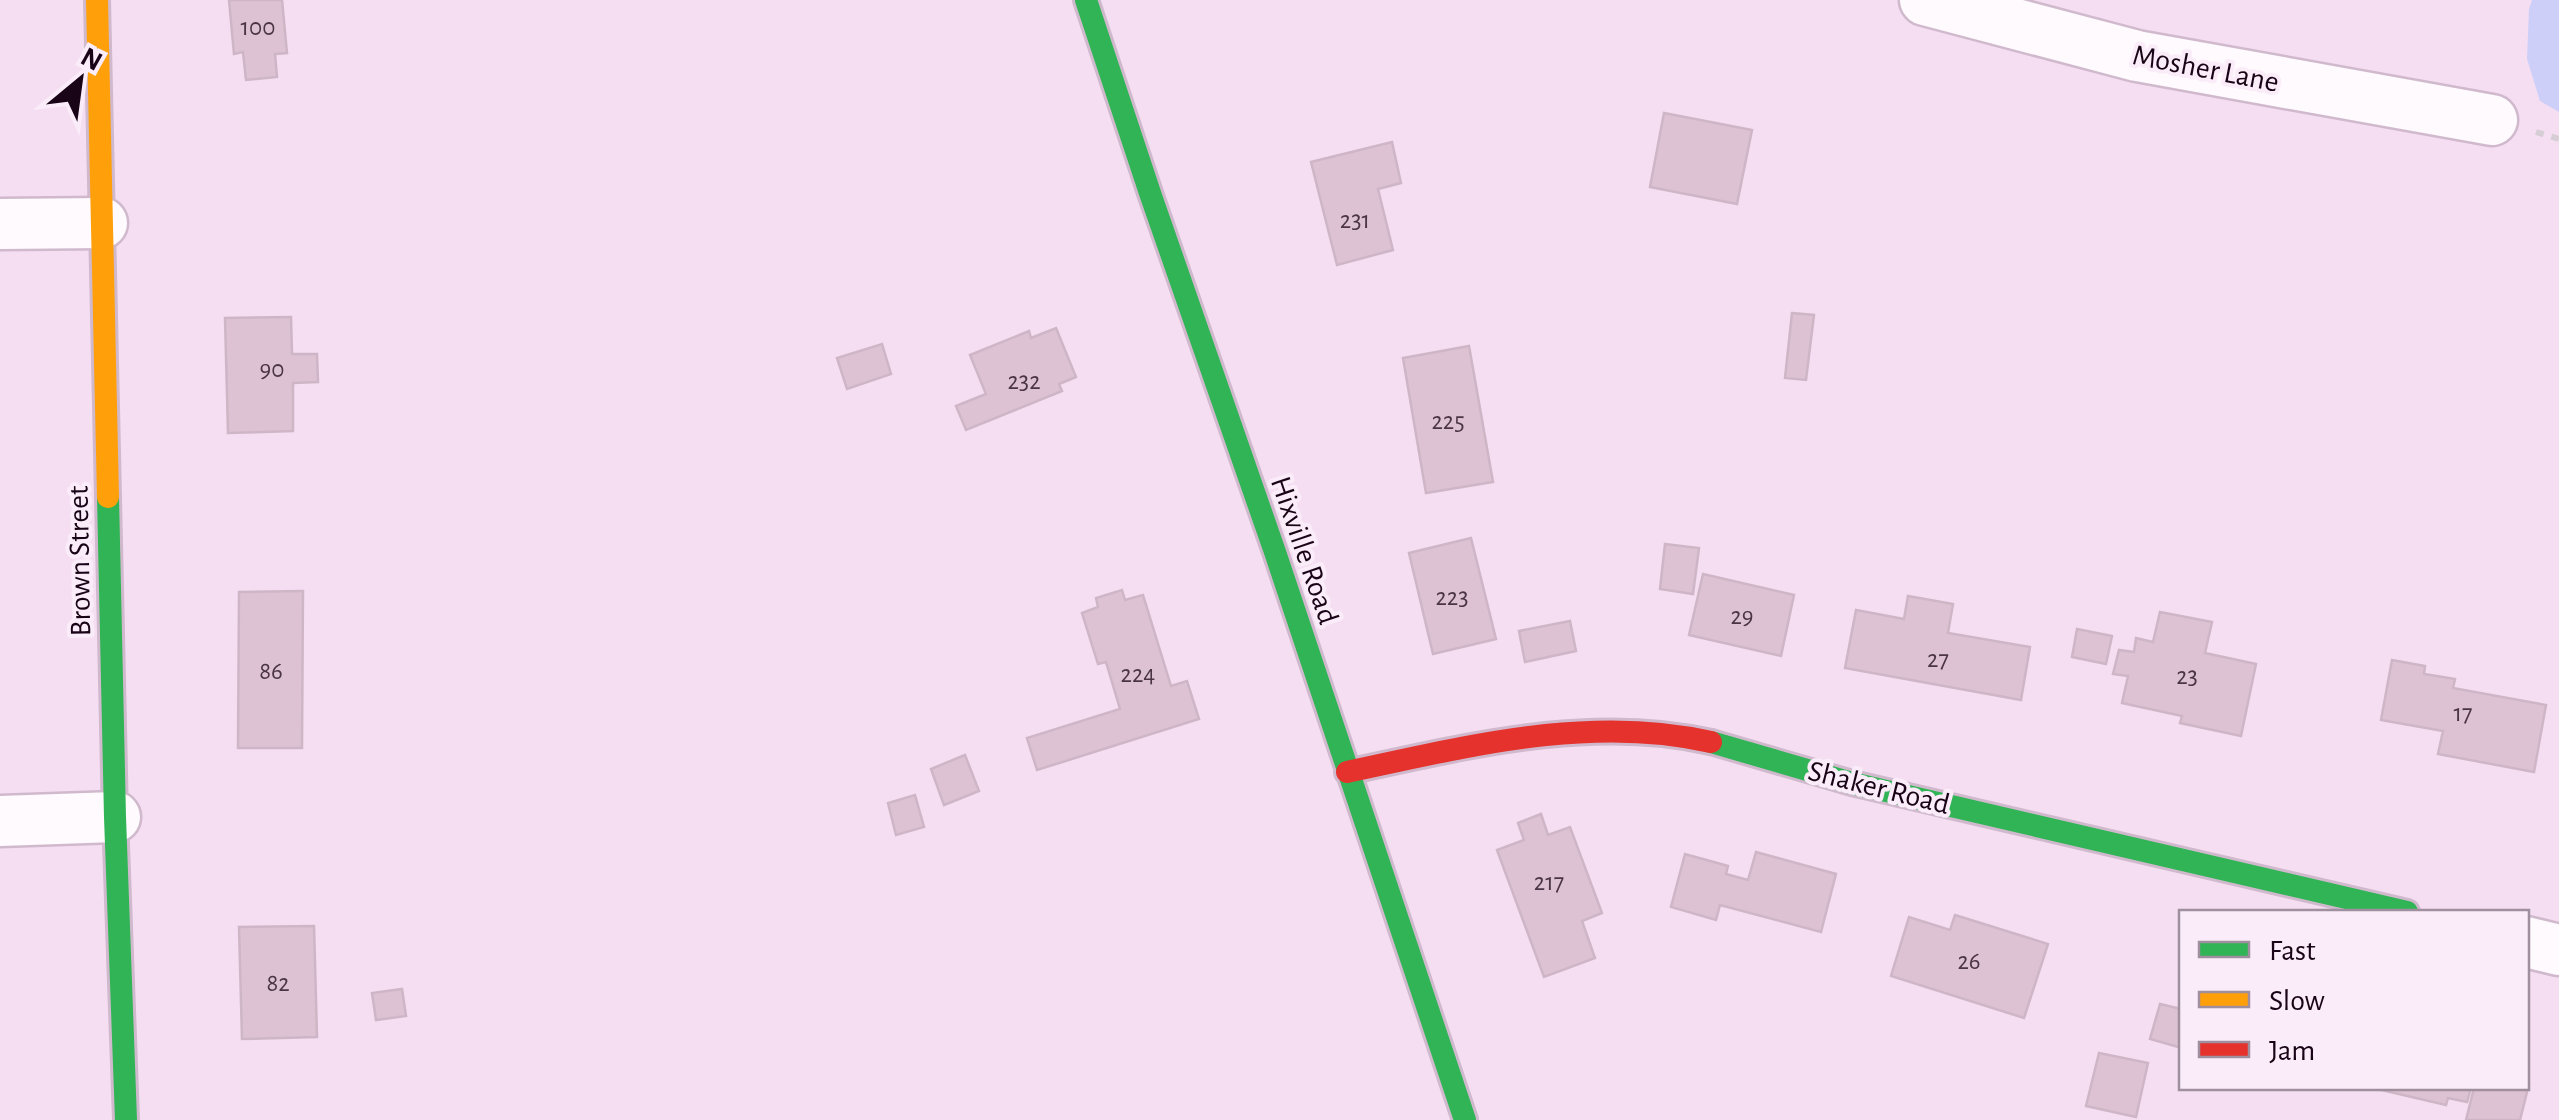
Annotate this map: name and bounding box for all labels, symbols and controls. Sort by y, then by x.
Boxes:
house number: 100 [240,15,276,40]
north arrow [30,30,130,130]
street label: Mosher Lane [2130,40,2281,98]
text: N [76,43,106,77]
house number: 231 [1340,208,1370,233]
house number: 90 [260,357,284,382]
house number: 232 [1007,369,1041,394]
house number: 225 [1431,409,1465,434]
street label: Hixville Road [1265,473,1343,628]
street label: Brown Street [64,485,96,637]
house number: 223 [1435,585,1469,610]
house number: 29 [1730,604,1754,629]
house number: 27 [1927,647,1949,672]
house number: 86 [259,659,283,684]
house number: 224 [1121,662,1155,687]
house number: 23 [2176,664,2198,689]
house number: 17 [2453,701,2473,726]
street label: Shaker Road [1805,756,1953,820]
house number: 217 [1534,870,1564,895]
legend [2179,910,2529,1090]
text: Fast [2269,936,2316,966]
house number: 26 [1957,949,1981,974]
house number: 82 [266,971,290,996]
text: Slow [2269,986,2325,1016]
text: Jam [2269,1036,2315,1066]

